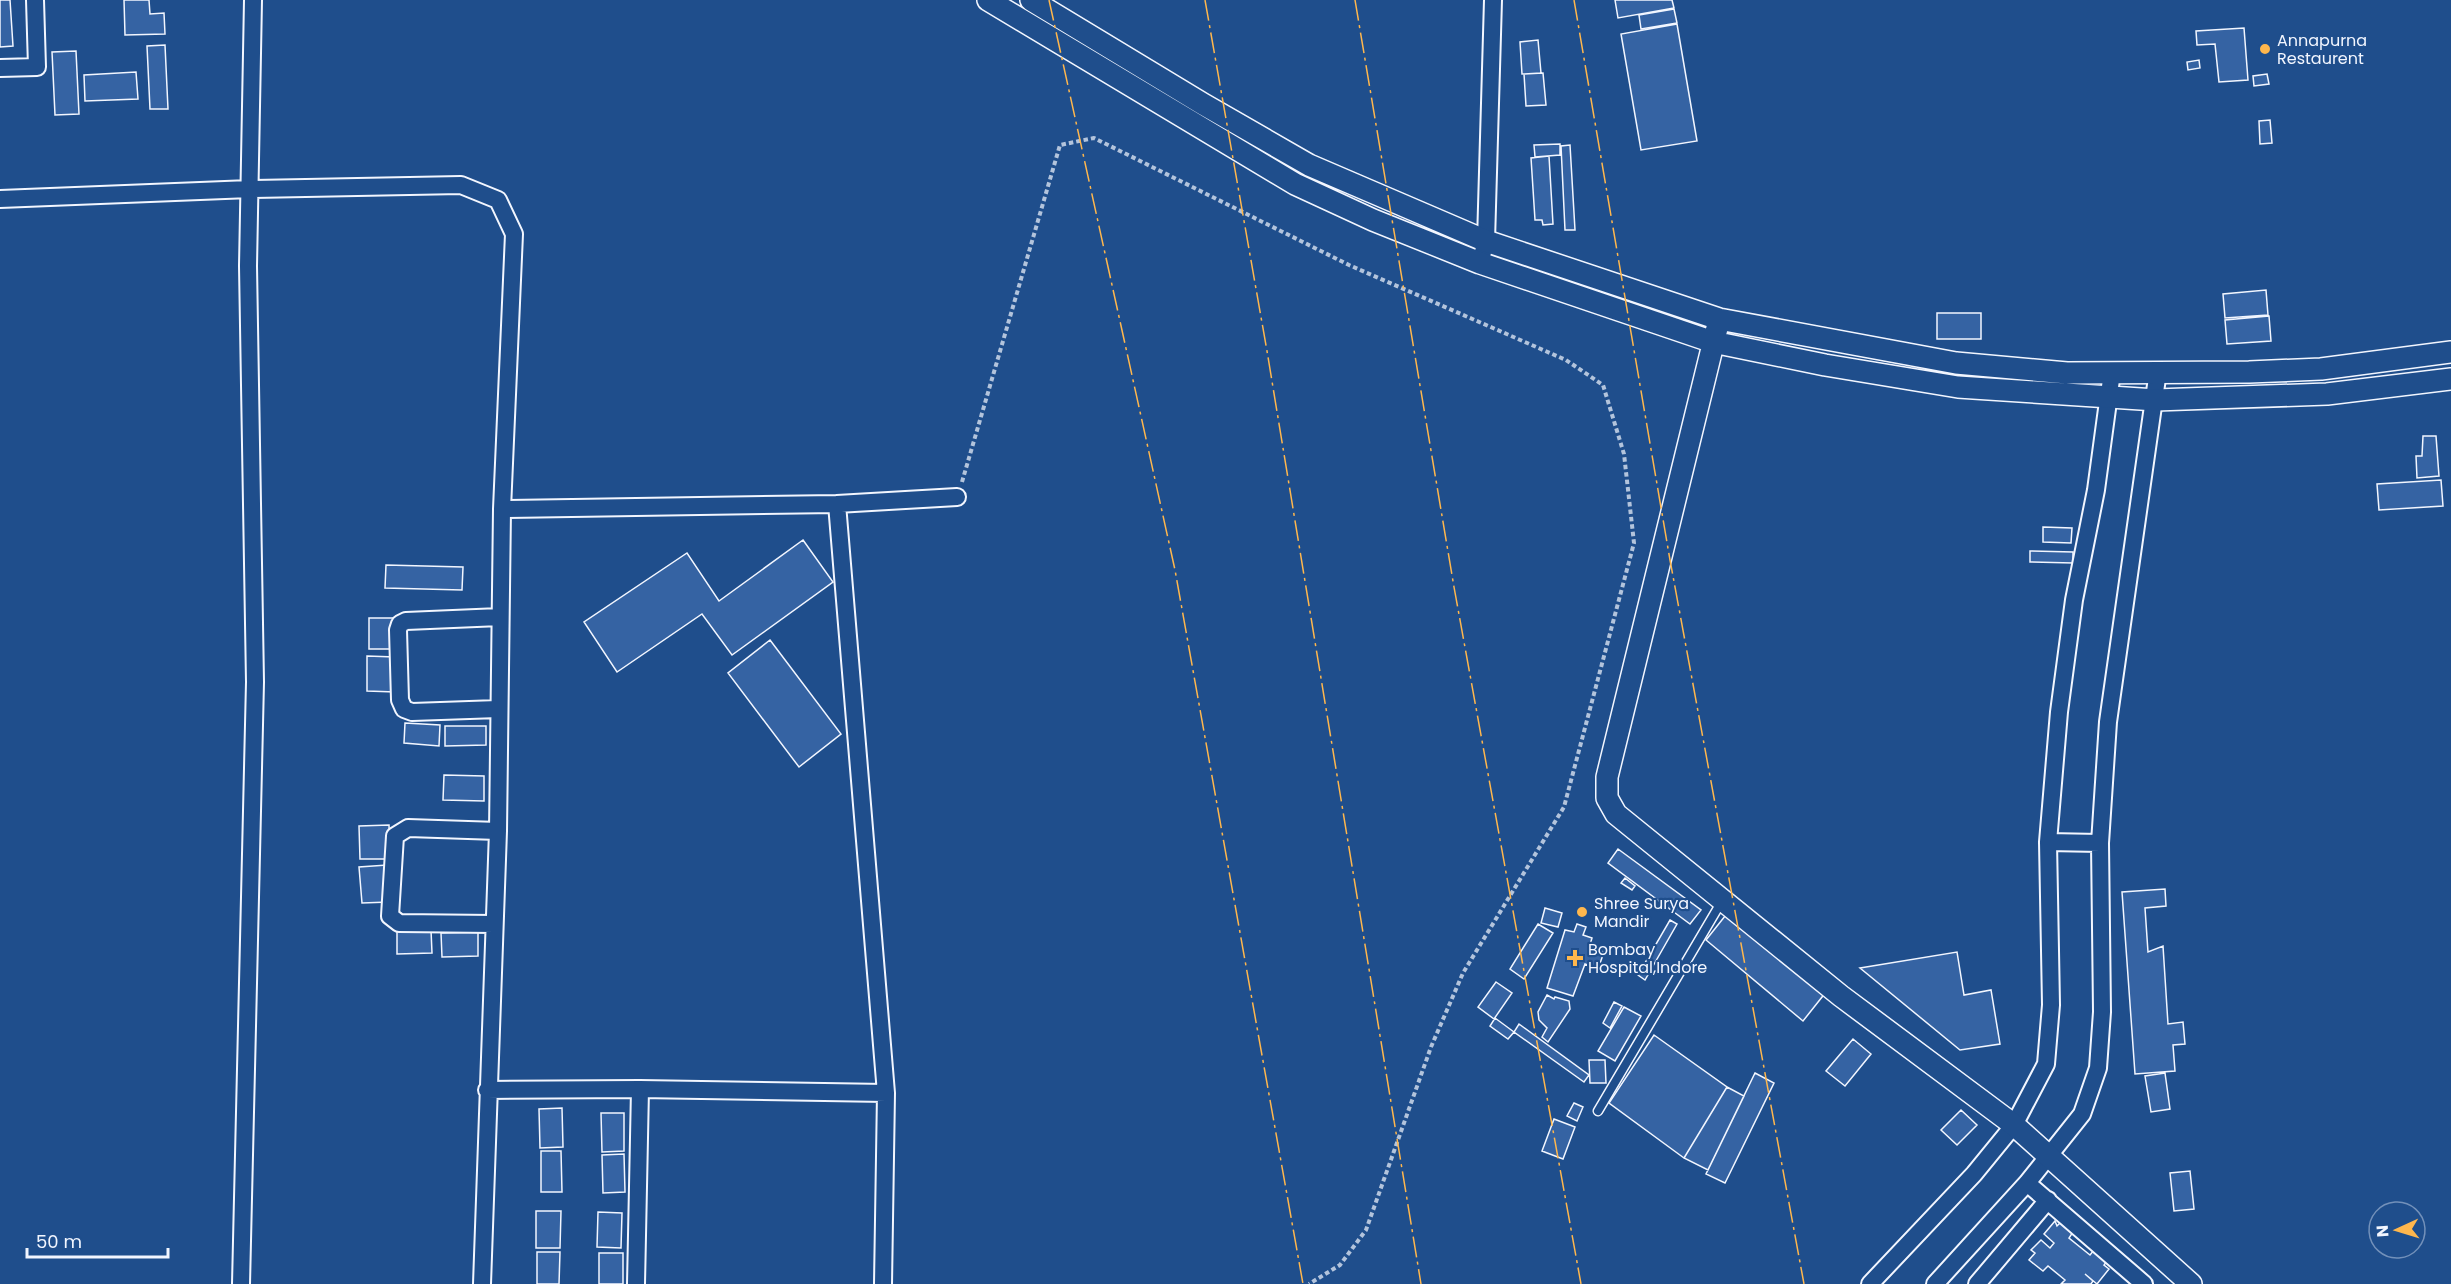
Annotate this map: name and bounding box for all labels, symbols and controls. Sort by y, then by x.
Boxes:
place label: Annapurna Restaurent [2277,29,2367,70]
marker: Annapurna Restaurent [2258,42,2272,56]
place label: Shree Surya Mandir [1594,892,1689,933]
marker: Shree Surya Mandir [1575,905,1589,919]
place label: Bombay Hospital,Indore [1588,938,1707,979]
marker: Bombay Hospital,Indore [1566,949,1584,967]
north arrow [2367,1200,2427,1260]
scale bar [27,1221,168,1259]
text: N [2371,1224,2394,1238]
text: 50 m [36,1229,82,1254]

